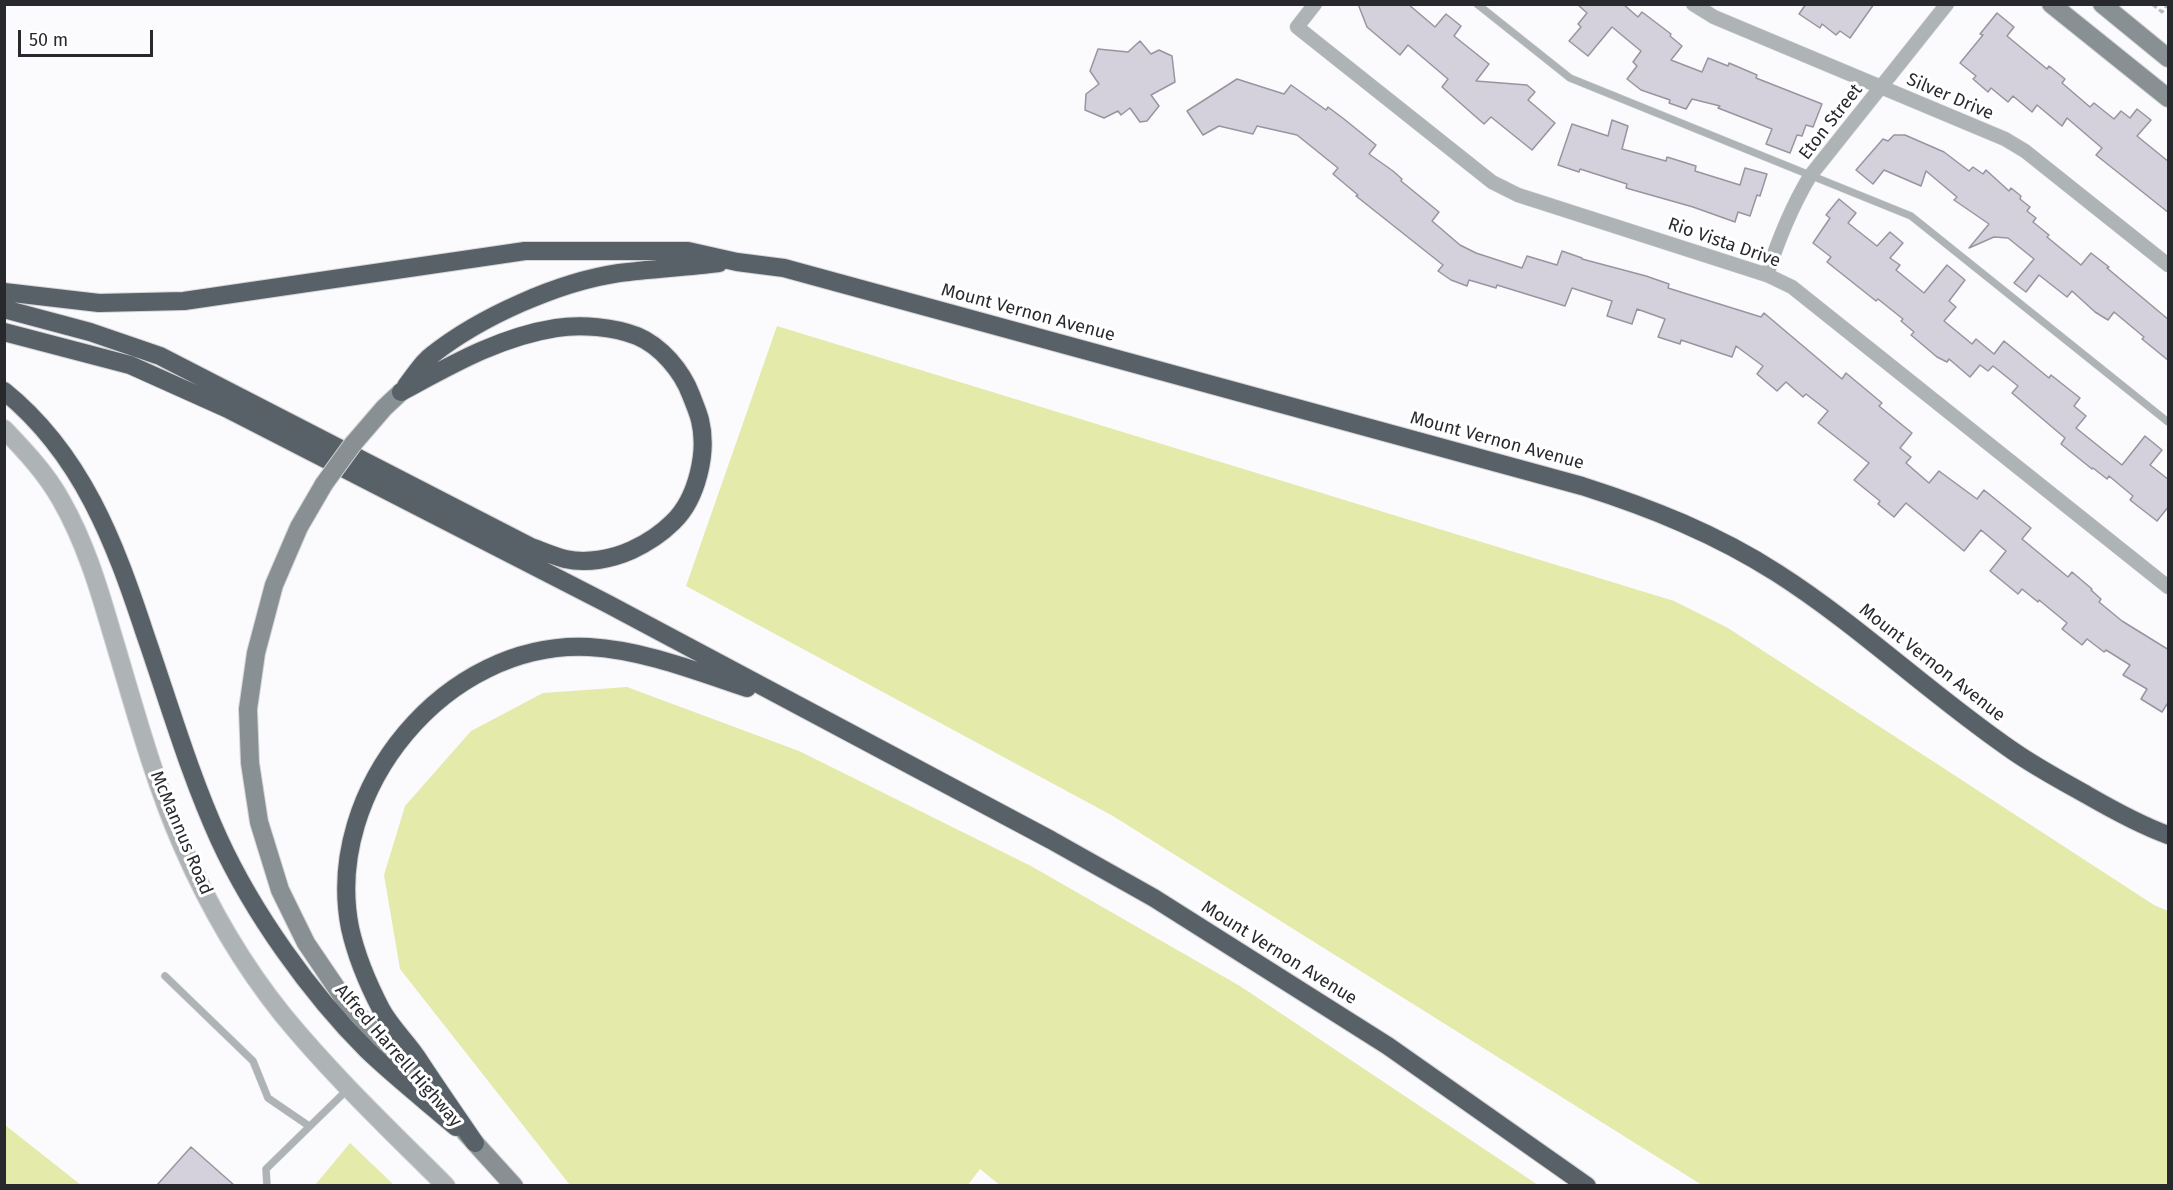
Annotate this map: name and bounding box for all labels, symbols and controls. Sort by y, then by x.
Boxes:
scale bar [21,18,156,56]
text: 50 m [29,29,68,51]
street label: Silver Drive [1903,69,1997,125]
street label: Eton Street [1795,80,1867,164]
street label: Rio Vista Drive [1665,214,1783,272]
street label: Mount Vernon Avenue [939,279,1117,347]
street label: Mount Vernon Avenue [1408,407,1586,475]
street label: Mount Vernon Avenue [1855,599,2009,727]
street label: McMannus Road [145,768,217,898]
street label: Mount Vernon Avenue [1197,896,1361,1010]
street label: Alfred Harrell Highway [330,980,466,1132]

